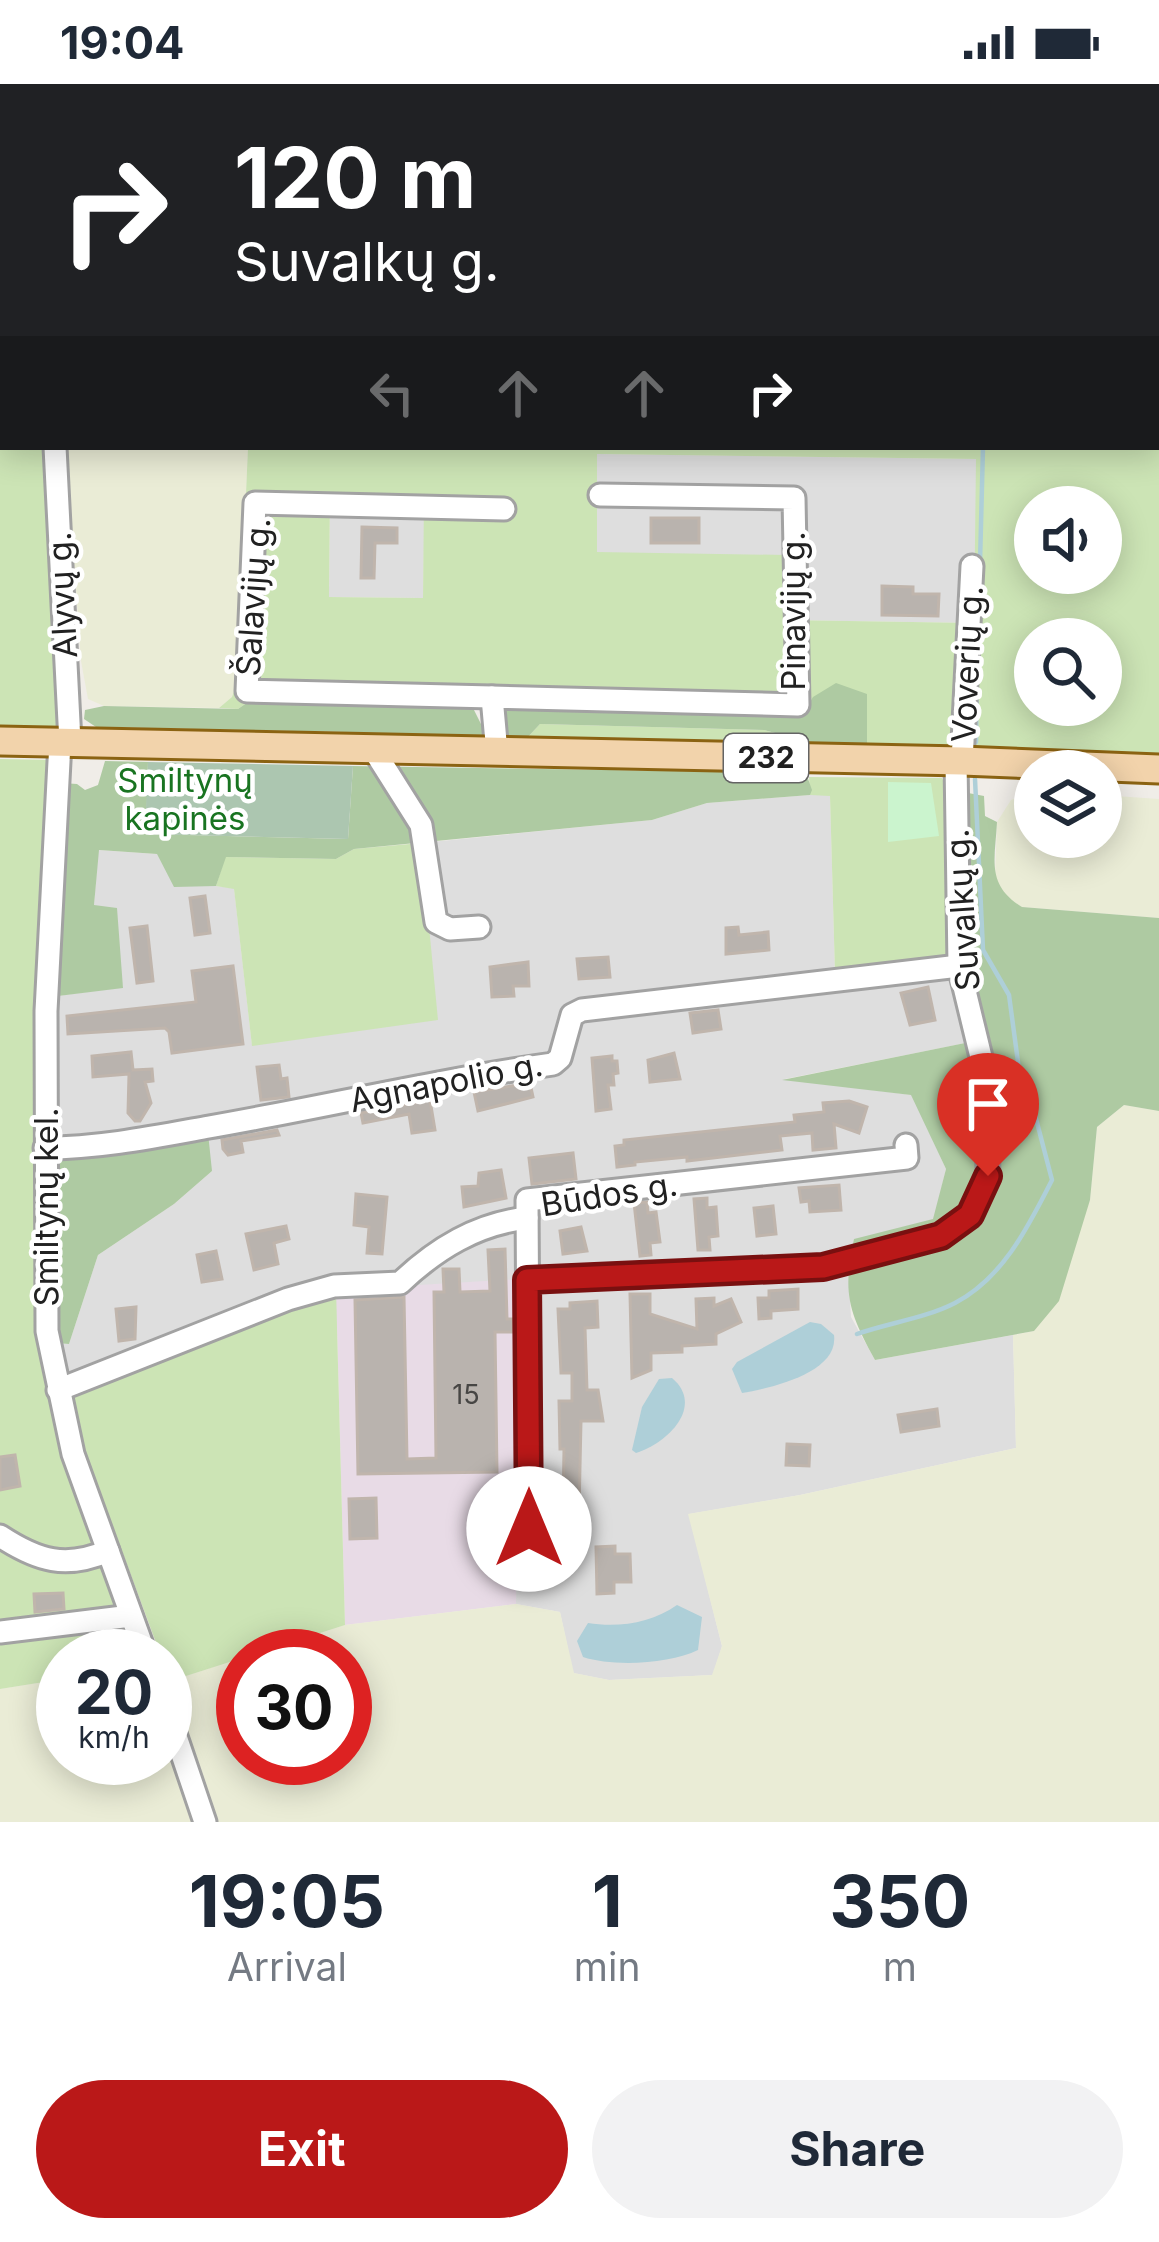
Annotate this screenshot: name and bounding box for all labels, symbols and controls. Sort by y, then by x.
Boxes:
text: 19:04 [60,15,184,70]
text: 120 m [234,127,476,228]
icon: right [36,132,192,288]
text: Suvalkų g. [234,229,500,294]
icon: left [359,360,425,426]
icon: ahead [485,360,551,426]
icon: ahead [611,360,677,426]
icon: right [737,360,803,426]
map controls [1014,486,1122,858]
button: sound [1014,486,1122,594]
street label: Šalavijų g. [228,516,278,678]
street label: Alyvų g. [39,531,85,659]
street label: Pinavijų g. [773,531,813,691]
street label: Voverių g. [943,585,991,743]
button: search [1014,618,1122,726]
road number: 232 [724,734,808,782]
button: layers [1014,750,1122,858]
park label: Smiltynų kapinės [117,760,253,838]
street label: Suvalkų g. [936,828,988,992]
street label: Agnapolio g. [346,1044,546,1120]
pin [937,1053,1039,1176]
icon: arrive [955,1071,1021,1137]
street label: Smiltynų kel. [26,1108,66,1306]
street label: Būdos g. [538,1163,680,1225]
house number: 15 [452,1378,480,1411]
position arrow [466,1466,592,1592]
speed limit sign: 30 [216,1629,372,1785]
text: 20 [75,1656,153,1728]
text: km/h [78,1719,150,1755]
text: 19:05 [189,1857,385,1944]
text: 1 [592,1857,623,1944]
text: 350 [829,1857,970,1944]
text: Arrival [227,1943,347,1990]
text: min [574,1943,641,1990]
text: m [883,1943,917,1990]
button: Exit [36,2080,568,2218]
button: Share [592,2080,1123,2218]

